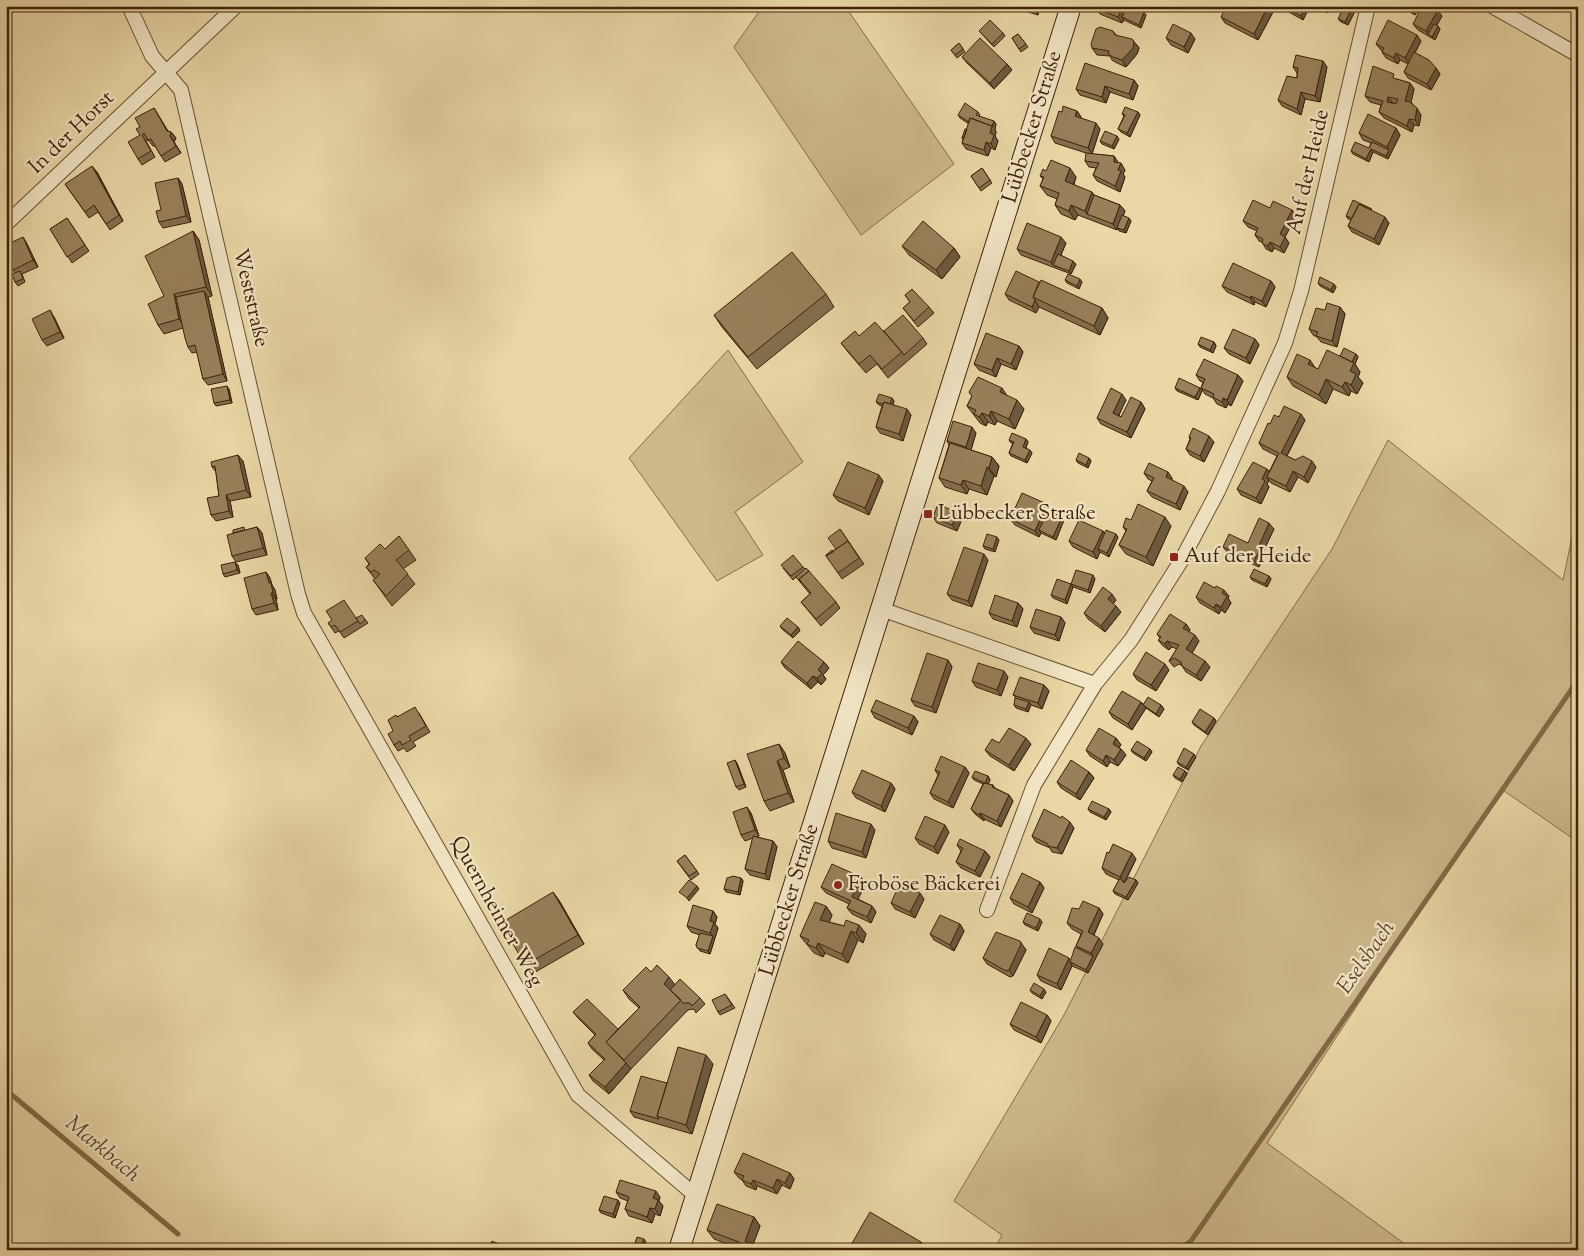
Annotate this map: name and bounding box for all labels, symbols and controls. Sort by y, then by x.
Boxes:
street label: Lübbecker Straße [996,47,1070,207]
street label: In der Horst [22,84,122,182]
street label: Auf der Heide [1280,106,1338,238]
street label: Weststraße [224,246,276,350]
place label: Lübbecker Straße [938,499,1096,529]
marker: Lübbecker Straße [922,508,934,520]
place label: Auf der Heide [1184,542,1312,572]
marker: Auf der Heide [1168,551,1180,563]
street label: Lübbecker Straße [753,820,827,980]
street label: Quernheimer Weg [442,831,550,993]
place label: Froböse Bäckerei [848,870,1000,900]
marker: Froböse Bäckerei [832,879,844,891]
water label: Eselsbach [1330,914,1404,1001]
water label: Markbach [57,1109,147,1191]

